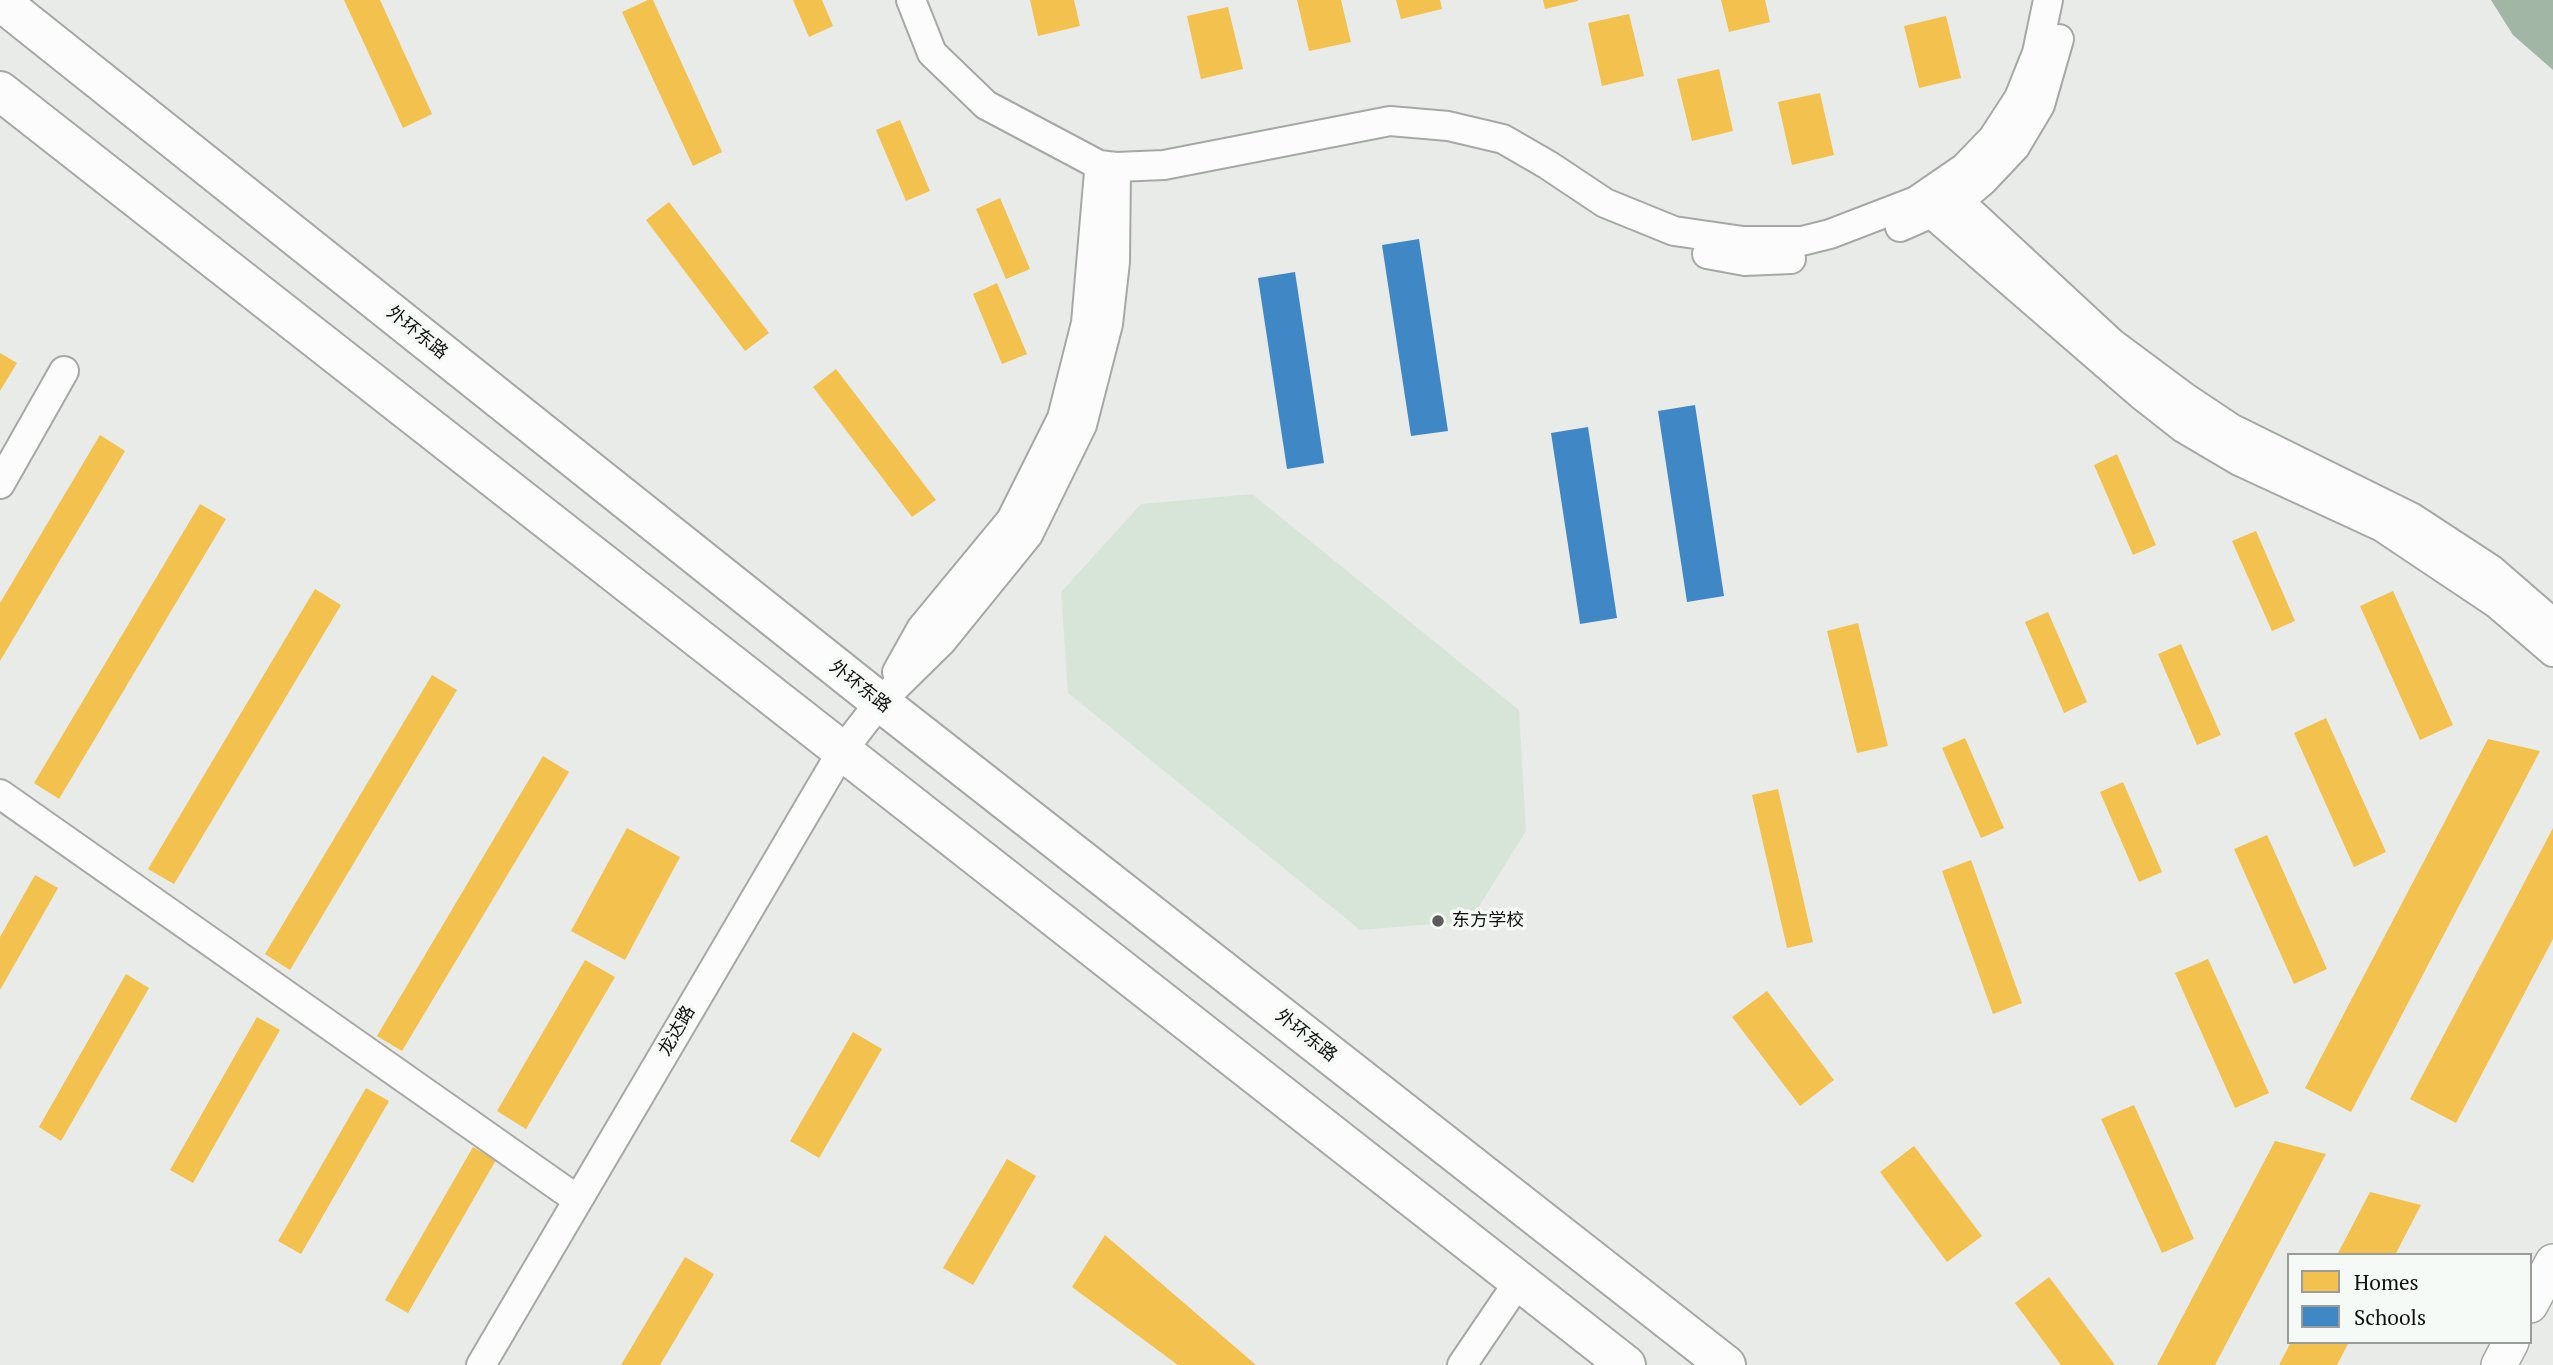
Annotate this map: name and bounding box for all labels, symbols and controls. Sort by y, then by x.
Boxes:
street label: 外环东路 [382,302,452,364]
street label: 外环东路 [825,656,895,718]
place label: 东方学校 [1452,910,1524,932]
marker: 东方学校 [1430,913,1446,929]
street label: 龙达路 [654,1002,700,1060]
street label: 外环东路 [1271,1005,1341,1067]
legend [2287,1253,2532,1344]
text: Homes [2354,1268,2419,1296]
text: Schools [2354,1303,2426,1331]

